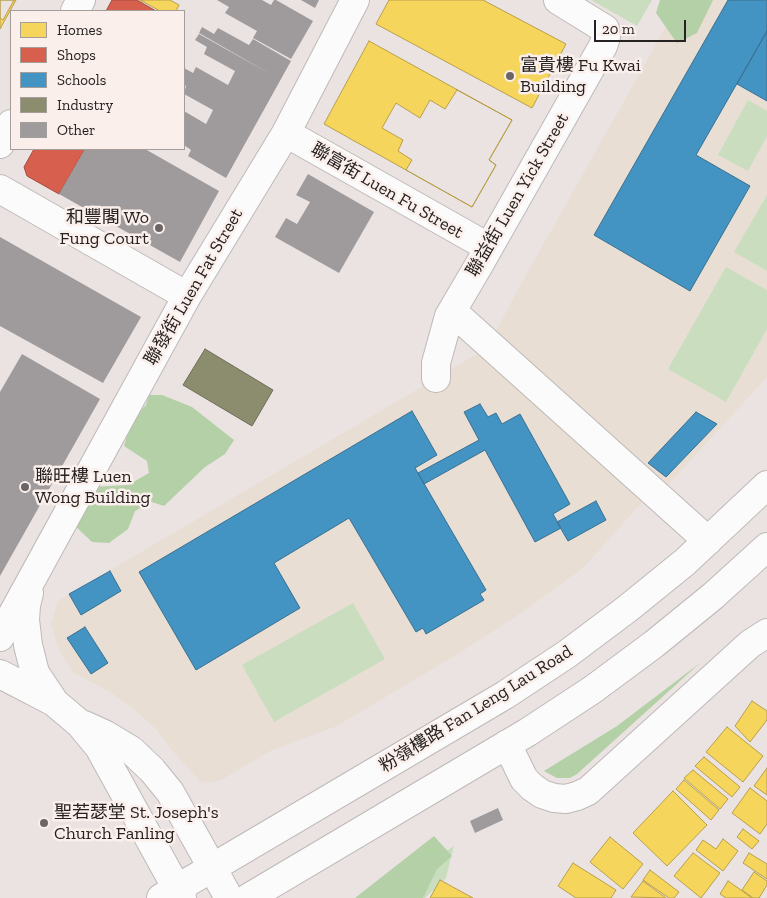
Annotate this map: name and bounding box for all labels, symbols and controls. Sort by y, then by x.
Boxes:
legend [10,10,185,150]
scale bar [597,10,690,42]
text: 20 m [602,20,635,38]
text: Homes [57,21,102,39]
text: Shops [57,46,96,64]
place label: 富貴樓 Fu Kwai Building [520,55,641,98]
marker: 富貴樓 Fu Kwai Building [504,70,516,82]
text: Schools [57,71,106,89]
text: Industry [57,96,113,114]
street label: 聯益街 Luen Yick Street [462,109,574,281]
text: Other [57,121,95,139]
street label: 聯富街 Luen Fu Street [307,139,467,243]
street label: 聯發街 Luen Fat Street [140,205,248,369]
place label: 和豐閣 Wo Fung Court [59,207,149,250]
marker: 和豐閣 Wo Fung Court [153,222,165,234]
place label: 聯旺樓 Luen Wong Building [35,466,150,508]
marker: 聯旺樓 Luen Wong Building [19,481,31,493]
street label: 粉嶺樓路 Fan Leng Lau Road [376,641,576,777]
place label: 聖若瑟堂 St. Joseph's Church Fanling [54,802,219,844]
marker: 聖若瑟堂 St. Joseph's Church Fanling [38,817,50,829]

